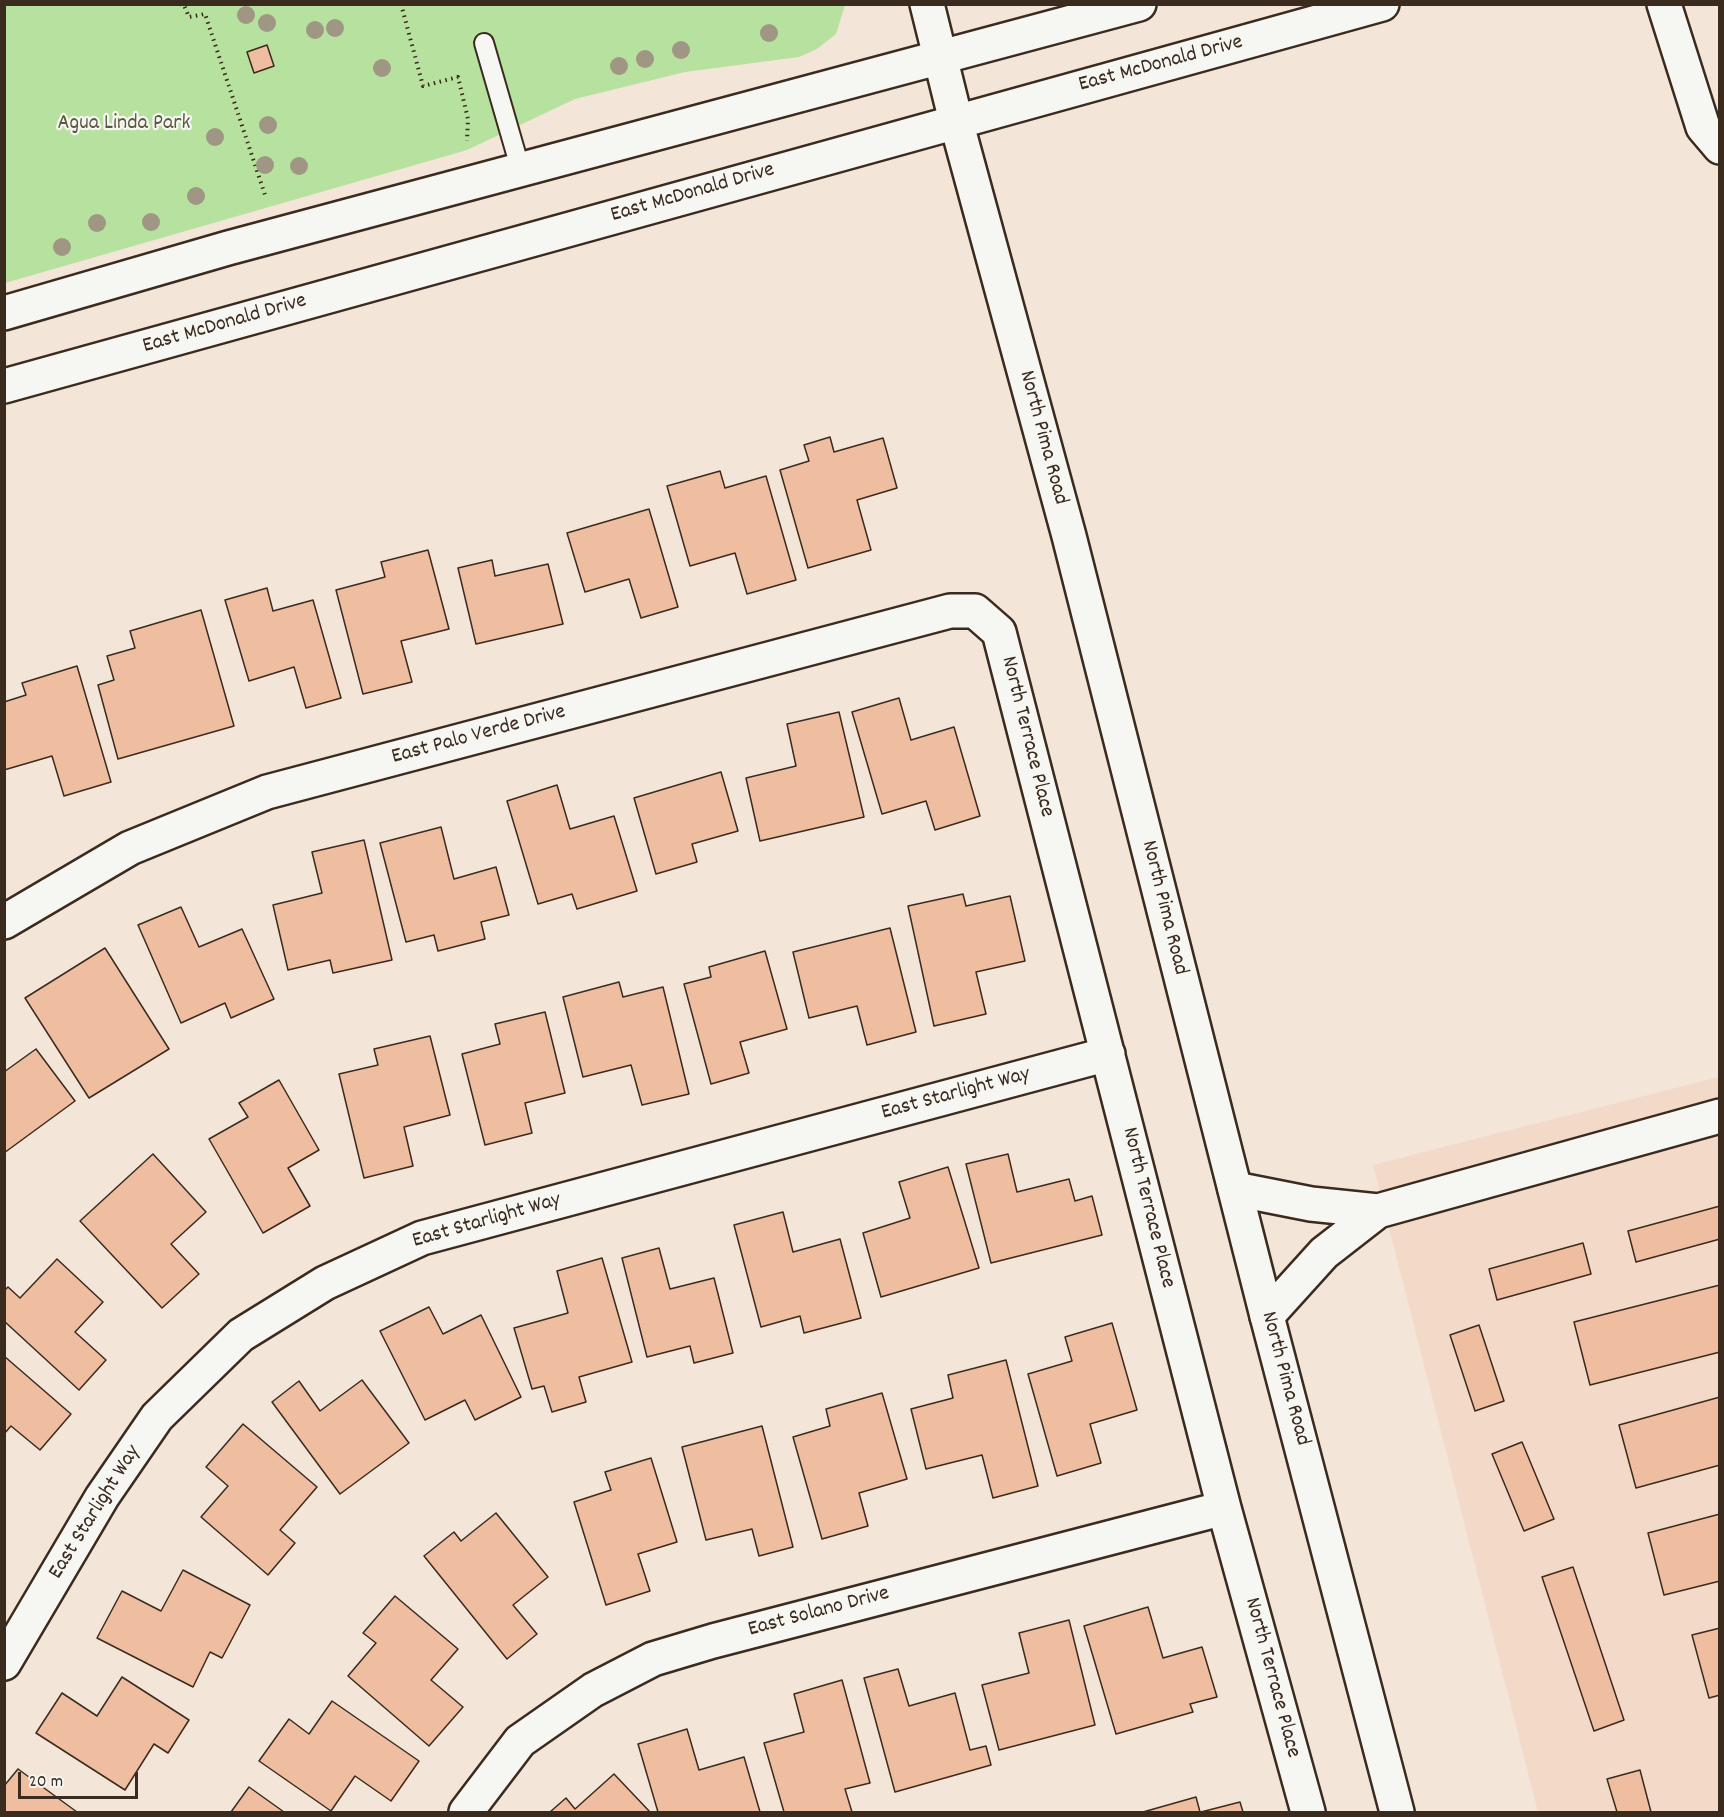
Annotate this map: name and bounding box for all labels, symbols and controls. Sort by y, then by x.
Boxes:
street label: East McDonald Drive [1076,30,1246,100]
park label: Agua Linda Park [58,112,190,138]
street label: East McDonald Drive [608,158,778,230]
street label: East McDonald Drive [140,289,310,361]
street label: North Pima Road [1011,368,1073,508]
street label: North Terrace Place [993,654,1059,820]
street label: East Palo Verde Drive [389,700,569,772]
street label: North Pima Road [1134,838,1192,978]
street label: East Starlight Way [879,1062,1033,1128]
street label: North Terrace Place [1114,1125,1180,1291]
street label: East Starlight Way [410,1188,564,1256]
street label: North Pima Road [1253,1309,1315,1449]
street label: East Starlight Way [44,1441,148,1585]
street label: East Solano Drive [745,1581,893,1645]
street label: North Terrace Place [1237,1595,1305,1761]
scale bar [21,1760,141,1798]
text: 20 m [29,1770,63,1795]

